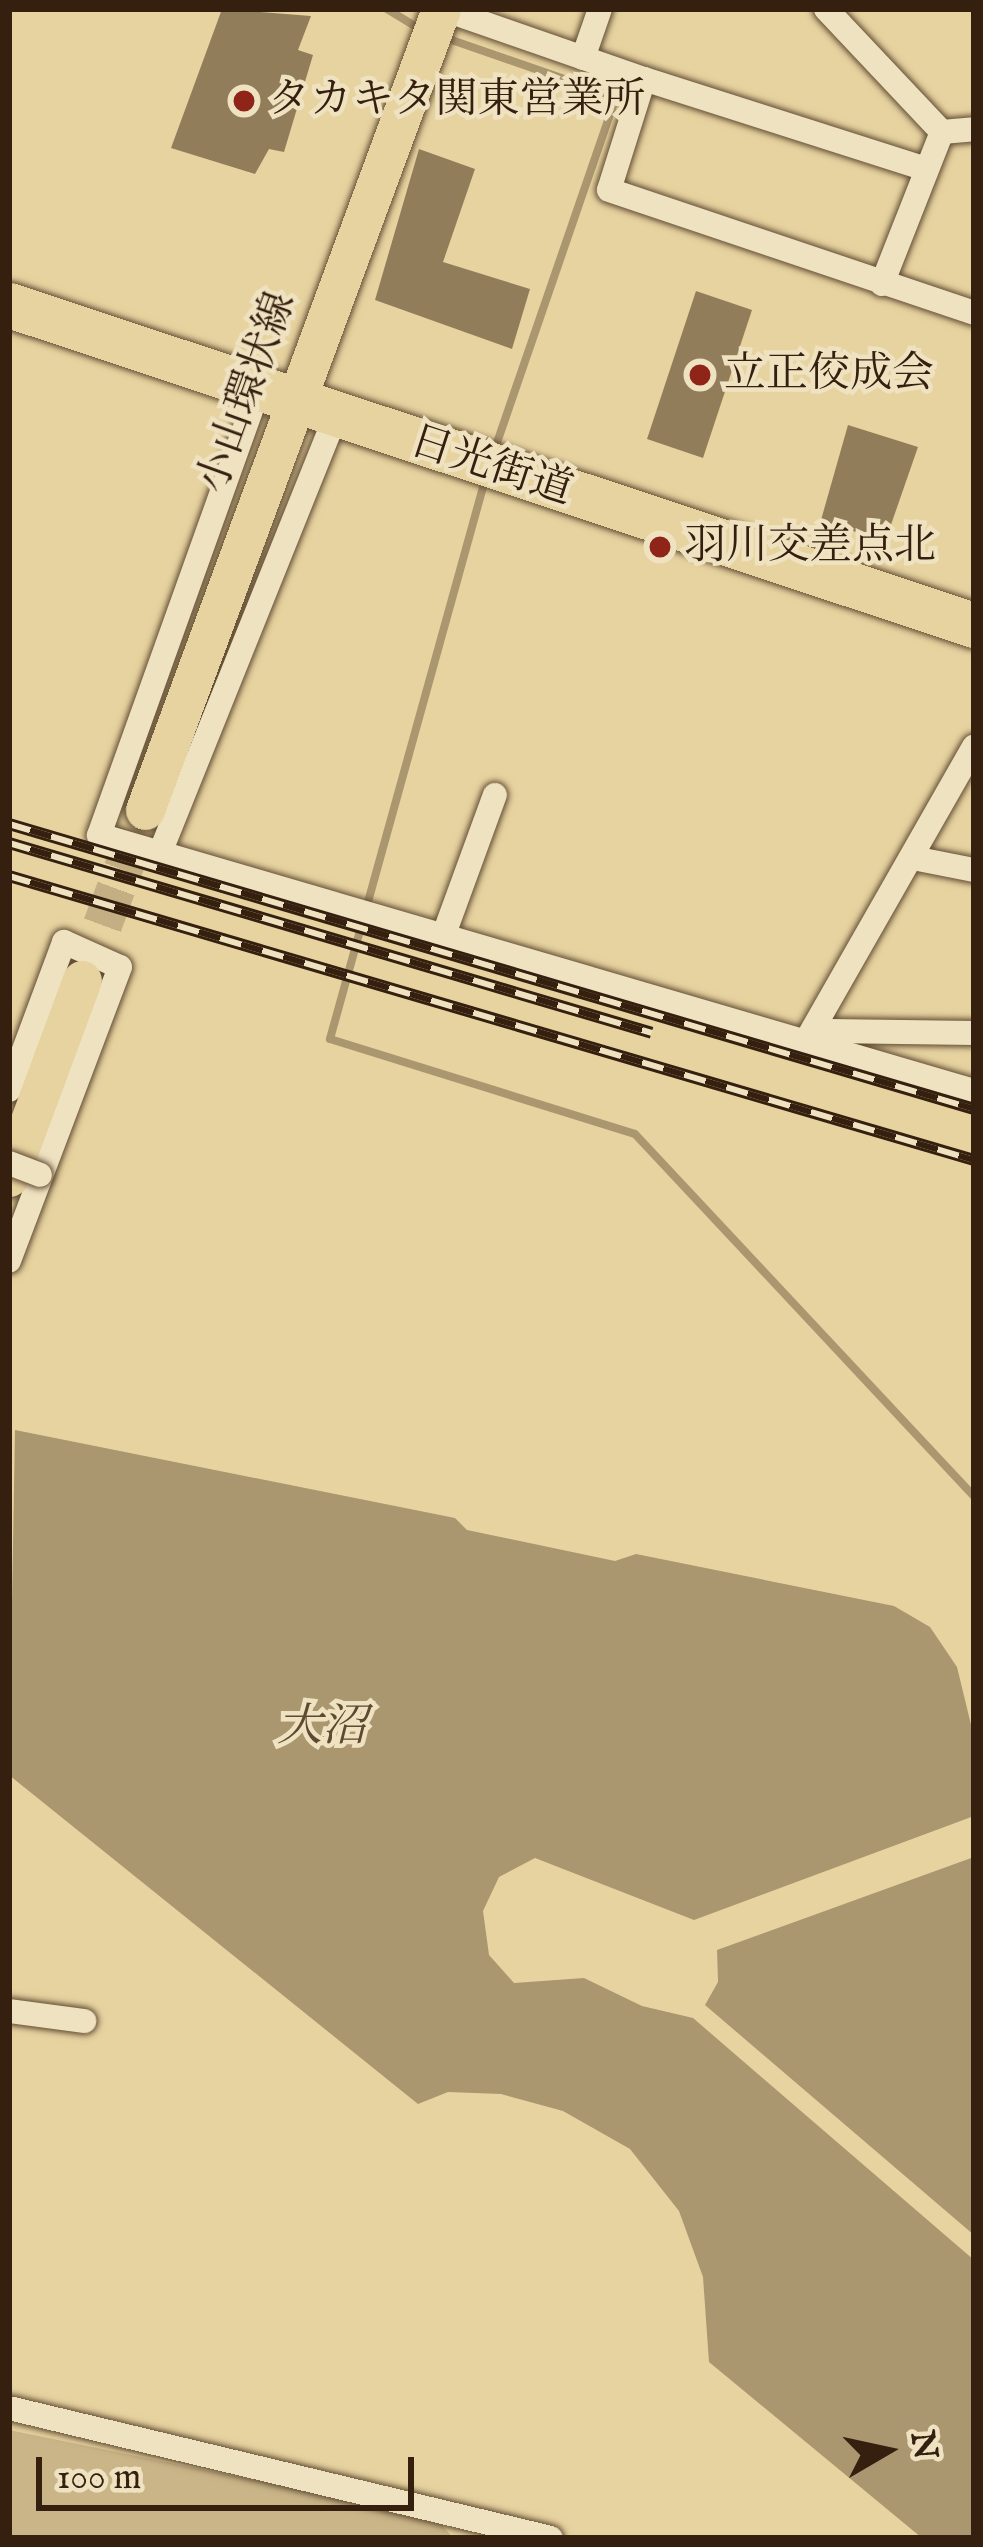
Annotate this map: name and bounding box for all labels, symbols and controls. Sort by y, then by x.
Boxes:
place label: タカキタ関東営業所 [268,76,646,126]
marker: タカキタ関東営業所 [231,88,257,114]
street label: 小山環状線 [188,286,308,500]
place label: 立正佼成会 [724,350,934,400]
marker: 立正佼成会 [687,362,713,388]
street label: 日光街道 [403,417,579,517]
place label: 羽川交差点北 [684,522,936,572]
marker: 羽川交差点北 [647,534,673,560]
water label: 大沼 [277,1701,367,1755]
north arrow [827,2391,947,2511]
text: N [900,2428,946,2463]
scale bar [42,2433,420,2507]
text: 100 m [57,2455,141,2501]

